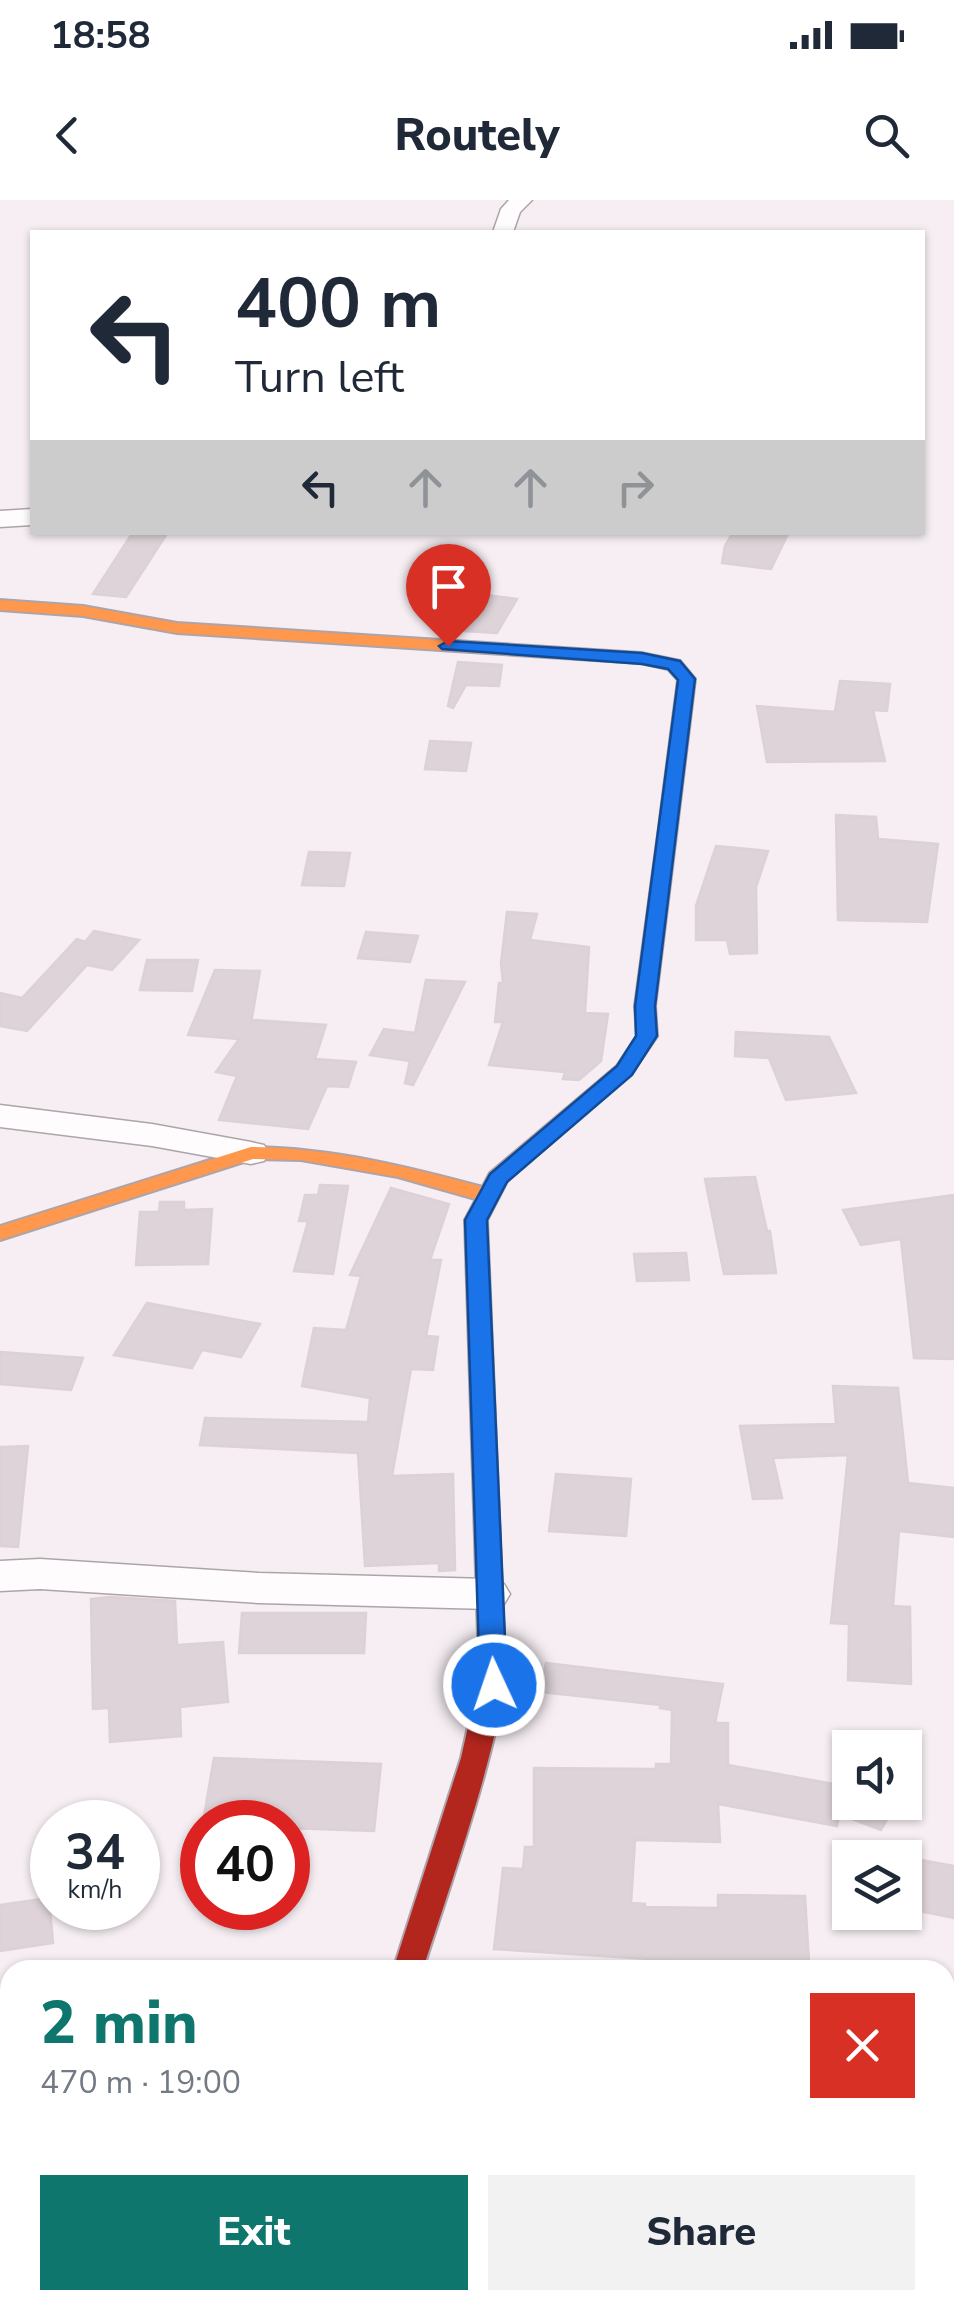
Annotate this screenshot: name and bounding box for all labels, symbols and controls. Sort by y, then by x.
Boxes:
text: 18:58 [50,10,151,61]
text: Routely [395,105,559,166]
icon: back [40,108,95,163]
icon: search [859,108,914,163]
text: 400 m [235,256,441,352]
icon: left [70,270,200,400]
text: Turn left [235,347,404,408]
icon: left [293,460,348,515]
icon: ahead [398,460,453,515]
icon: ahead [503,460,558,515]
icon: right [608,460,663,515]
pin [406,544,491,647]
icon: arrive [421,559,476,614]
position arrow [442,1633,546,1737]
map controls [832,1730,922,1930]
button: sound [832,1730,922,1820]
speed limit sign: 40 [180,1800,310,1930]
text: 34 [65,1818,125,1887]
button: layers [832,1840,922,1930]
text: km/h [67,1873,123,1907]
text: 2 min [40,1982,198,2064]
button: close [810,1993,915,2098]
text: 470 m · 19:00 [40,2061,241,2104]
button: Exit [40,2175,468,2290]
button: Share [488,2175,915,2290]

